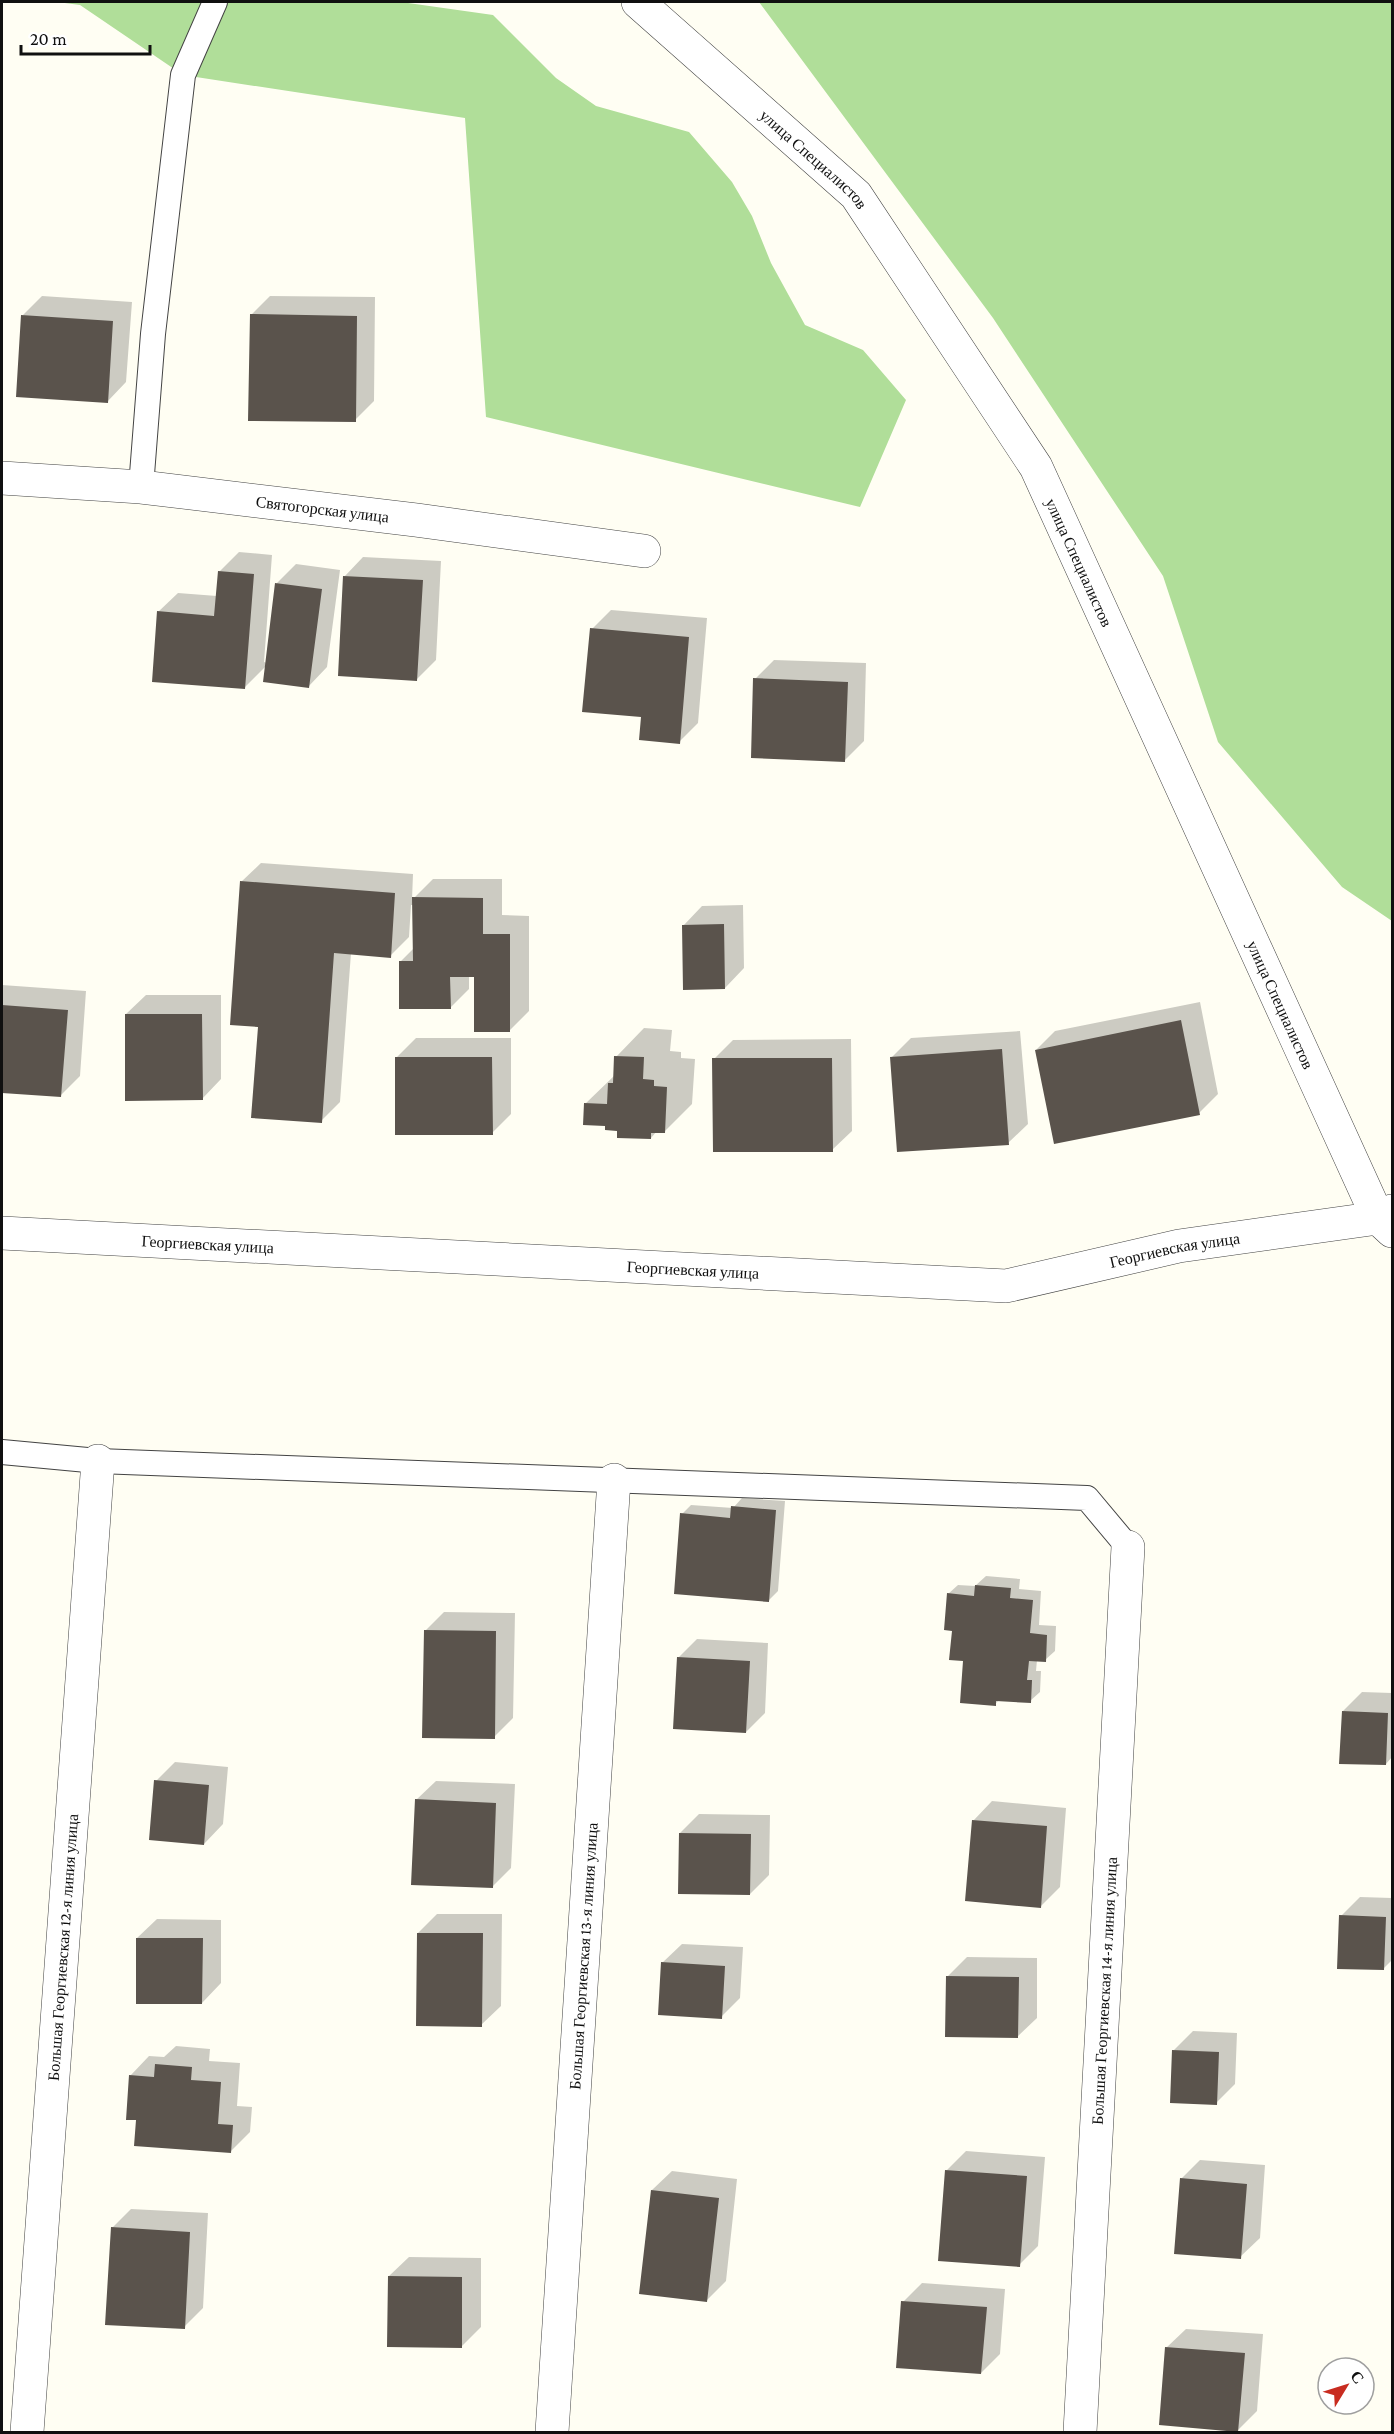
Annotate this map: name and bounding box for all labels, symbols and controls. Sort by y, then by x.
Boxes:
scale bar [21,18,150,56]
text: 20 m [30,29,67,49]
street label: улица Специалистов [756,106,871,212]
street label: Святогорская улица [255,493,390,526]
street label: улица Специалистов [1041,496,1116,630]
street label: улица Специалистов [1243,938,1317,1072]
street label: Георгиевская улица [1108,1230,1241,1271]
street label: Георгиевская улица [141,1232,274,1257]
street label: Георгиевская улица [626,1258,760,1283]
street label: Большая Георгиевская 12-я линия улица [45,1813,82,2081]
street label: Большая Георгиевская 13-я линия улица [566,1822,601,2090]
street label: Большая Георгиевская 14-я линия улица [1089,1856,1121,2125]
north arrow [1316,2356,1376,2416]
text: С [1347,2367,1368,2387]

